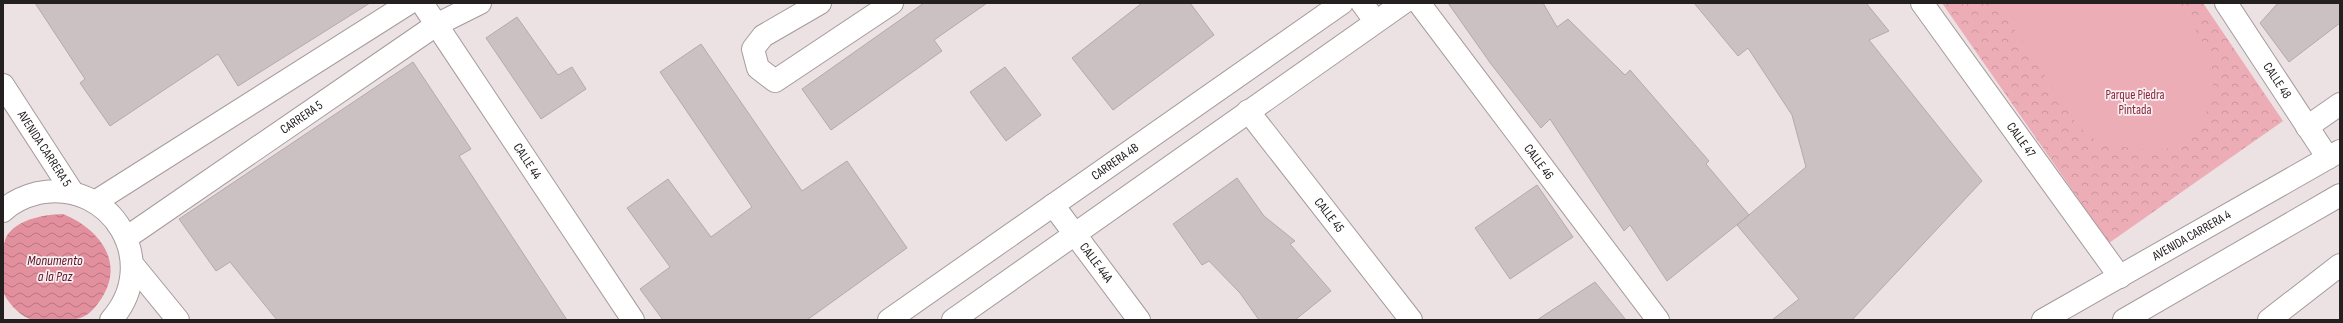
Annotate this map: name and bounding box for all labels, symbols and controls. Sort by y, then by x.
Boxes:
street label: CALLE 48 [2259,60,2295,102]
park label: Parque Piedra Pintada [2105,87,2165,118]
street label: CARRERA 5 [277,97,326,138]
street label: AVENIDA CARRERA 5 [13,107,75,190]
street label: CALLE 47 [2003,119,2040,161]
street label: CALLE 44 [510,140,545,183]
street label: CARRERA 4B [1088,140,1142,184]
street label: CALLE 46 [1520,141,1557,183]
street label: CALLE 45 [1311,195,1348,236]
street label: AVENIDA CARRERA 4 [2149,206,2234,265]
street label: CALLE 44A [1076,240,1116,286]
water label: Monumento a la Paz [27,252,83,285]

